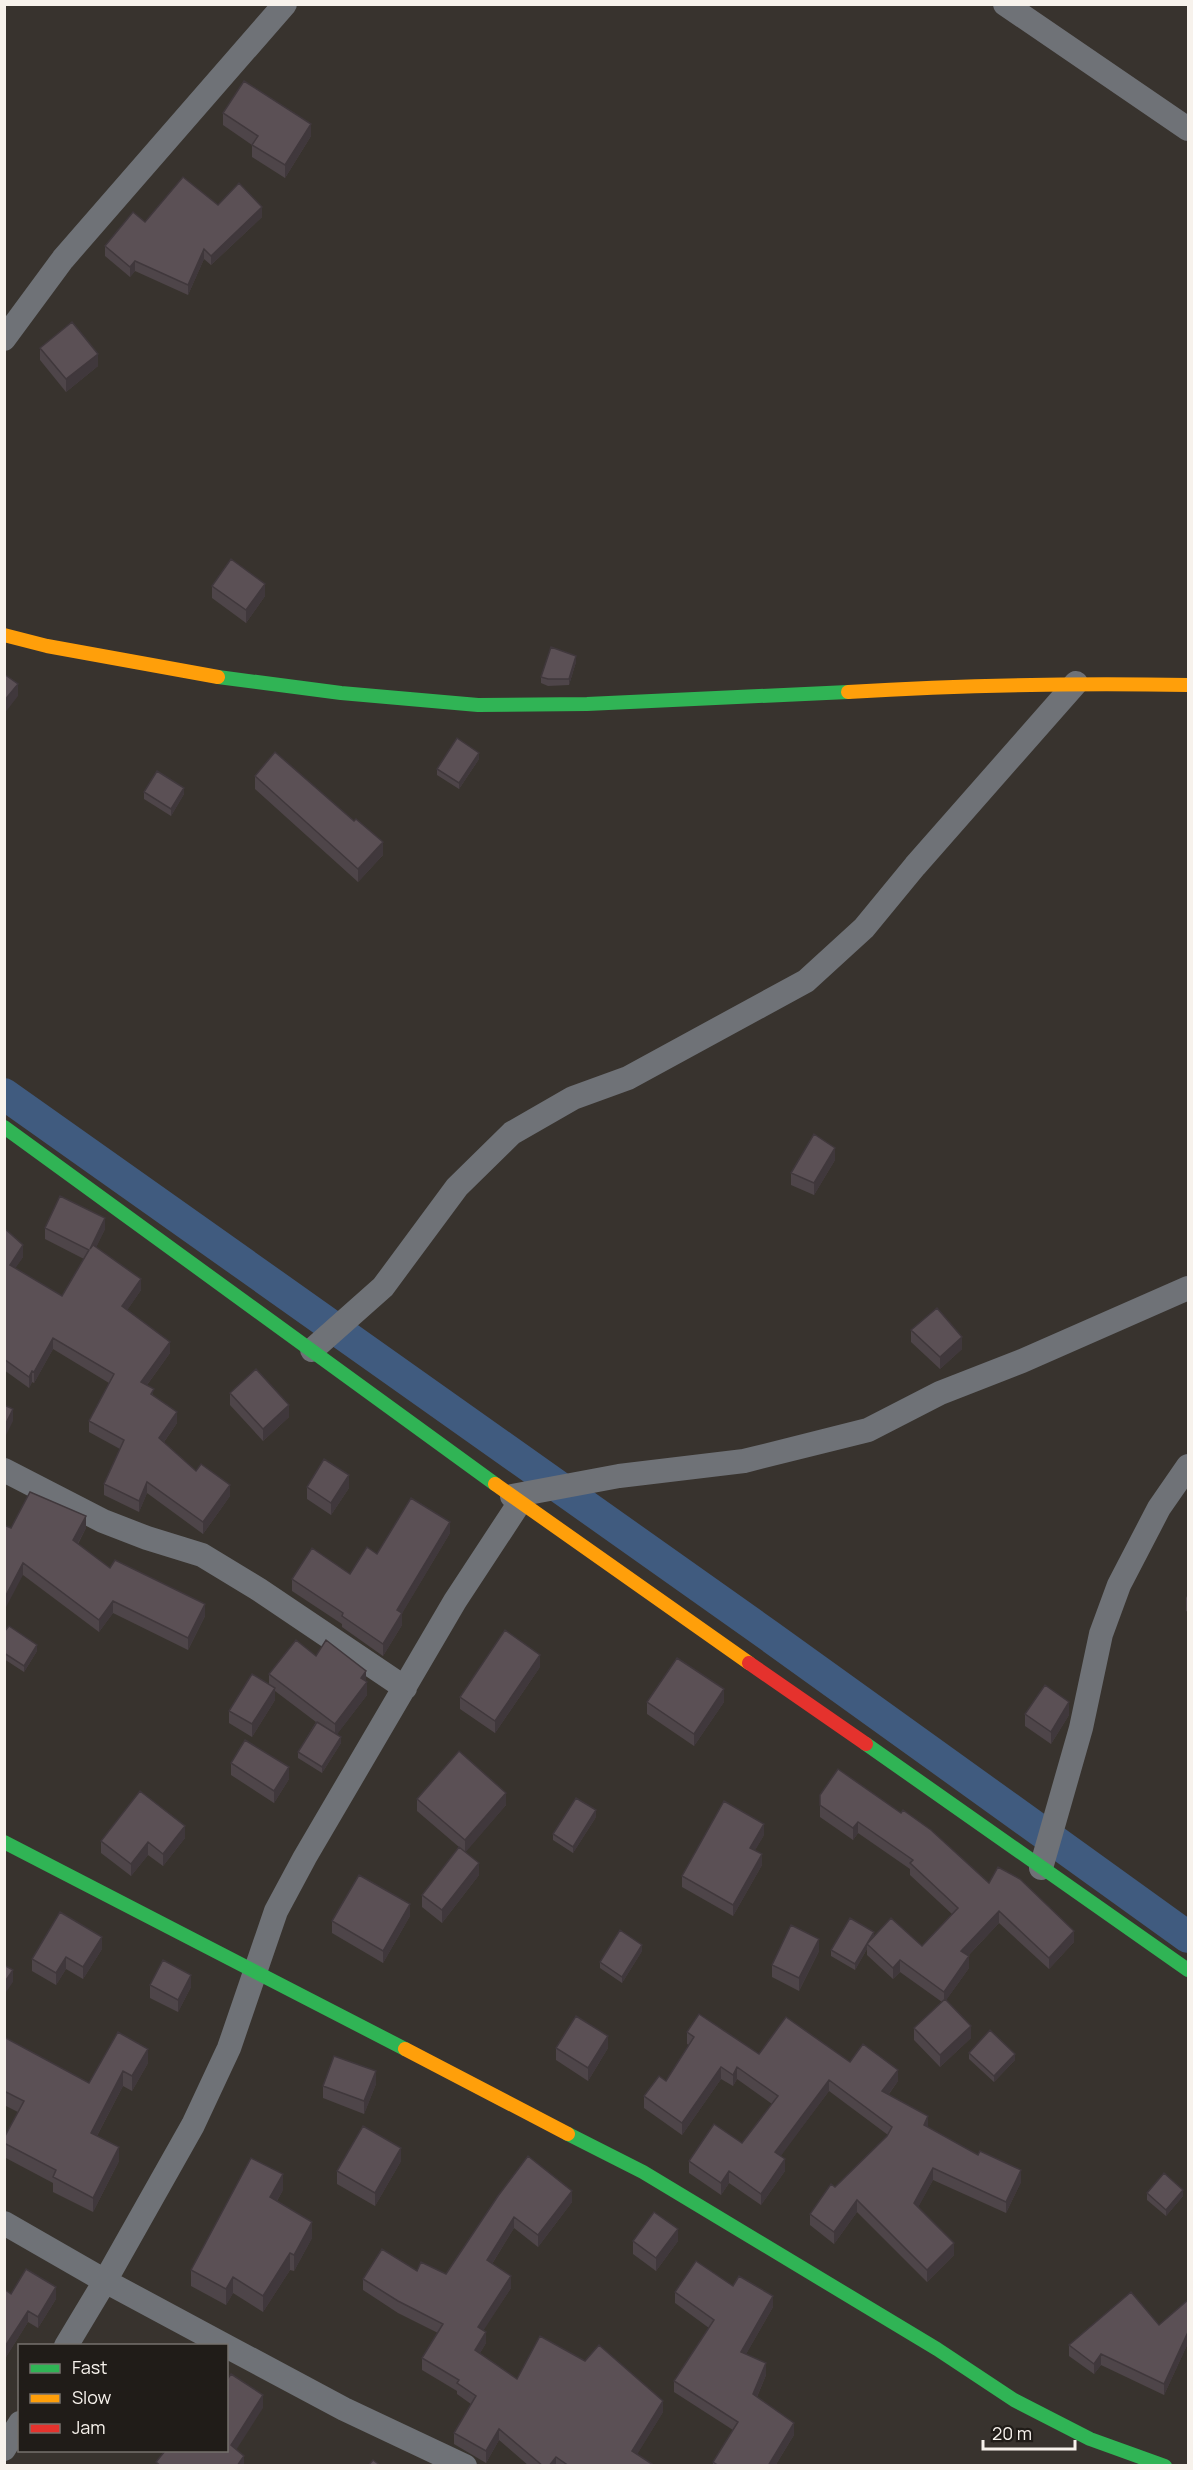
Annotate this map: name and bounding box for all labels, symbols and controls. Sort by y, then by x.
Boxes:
legend [18,2344,228,2452]
text: Fast [72,2355,107,2379]
text: Slow [72,2385,112,2409]
scale bar [983,2413,1074,2451]
text: Jam [72,2415,106,2439]
text: 20 m [992,2421,1032,2445]

